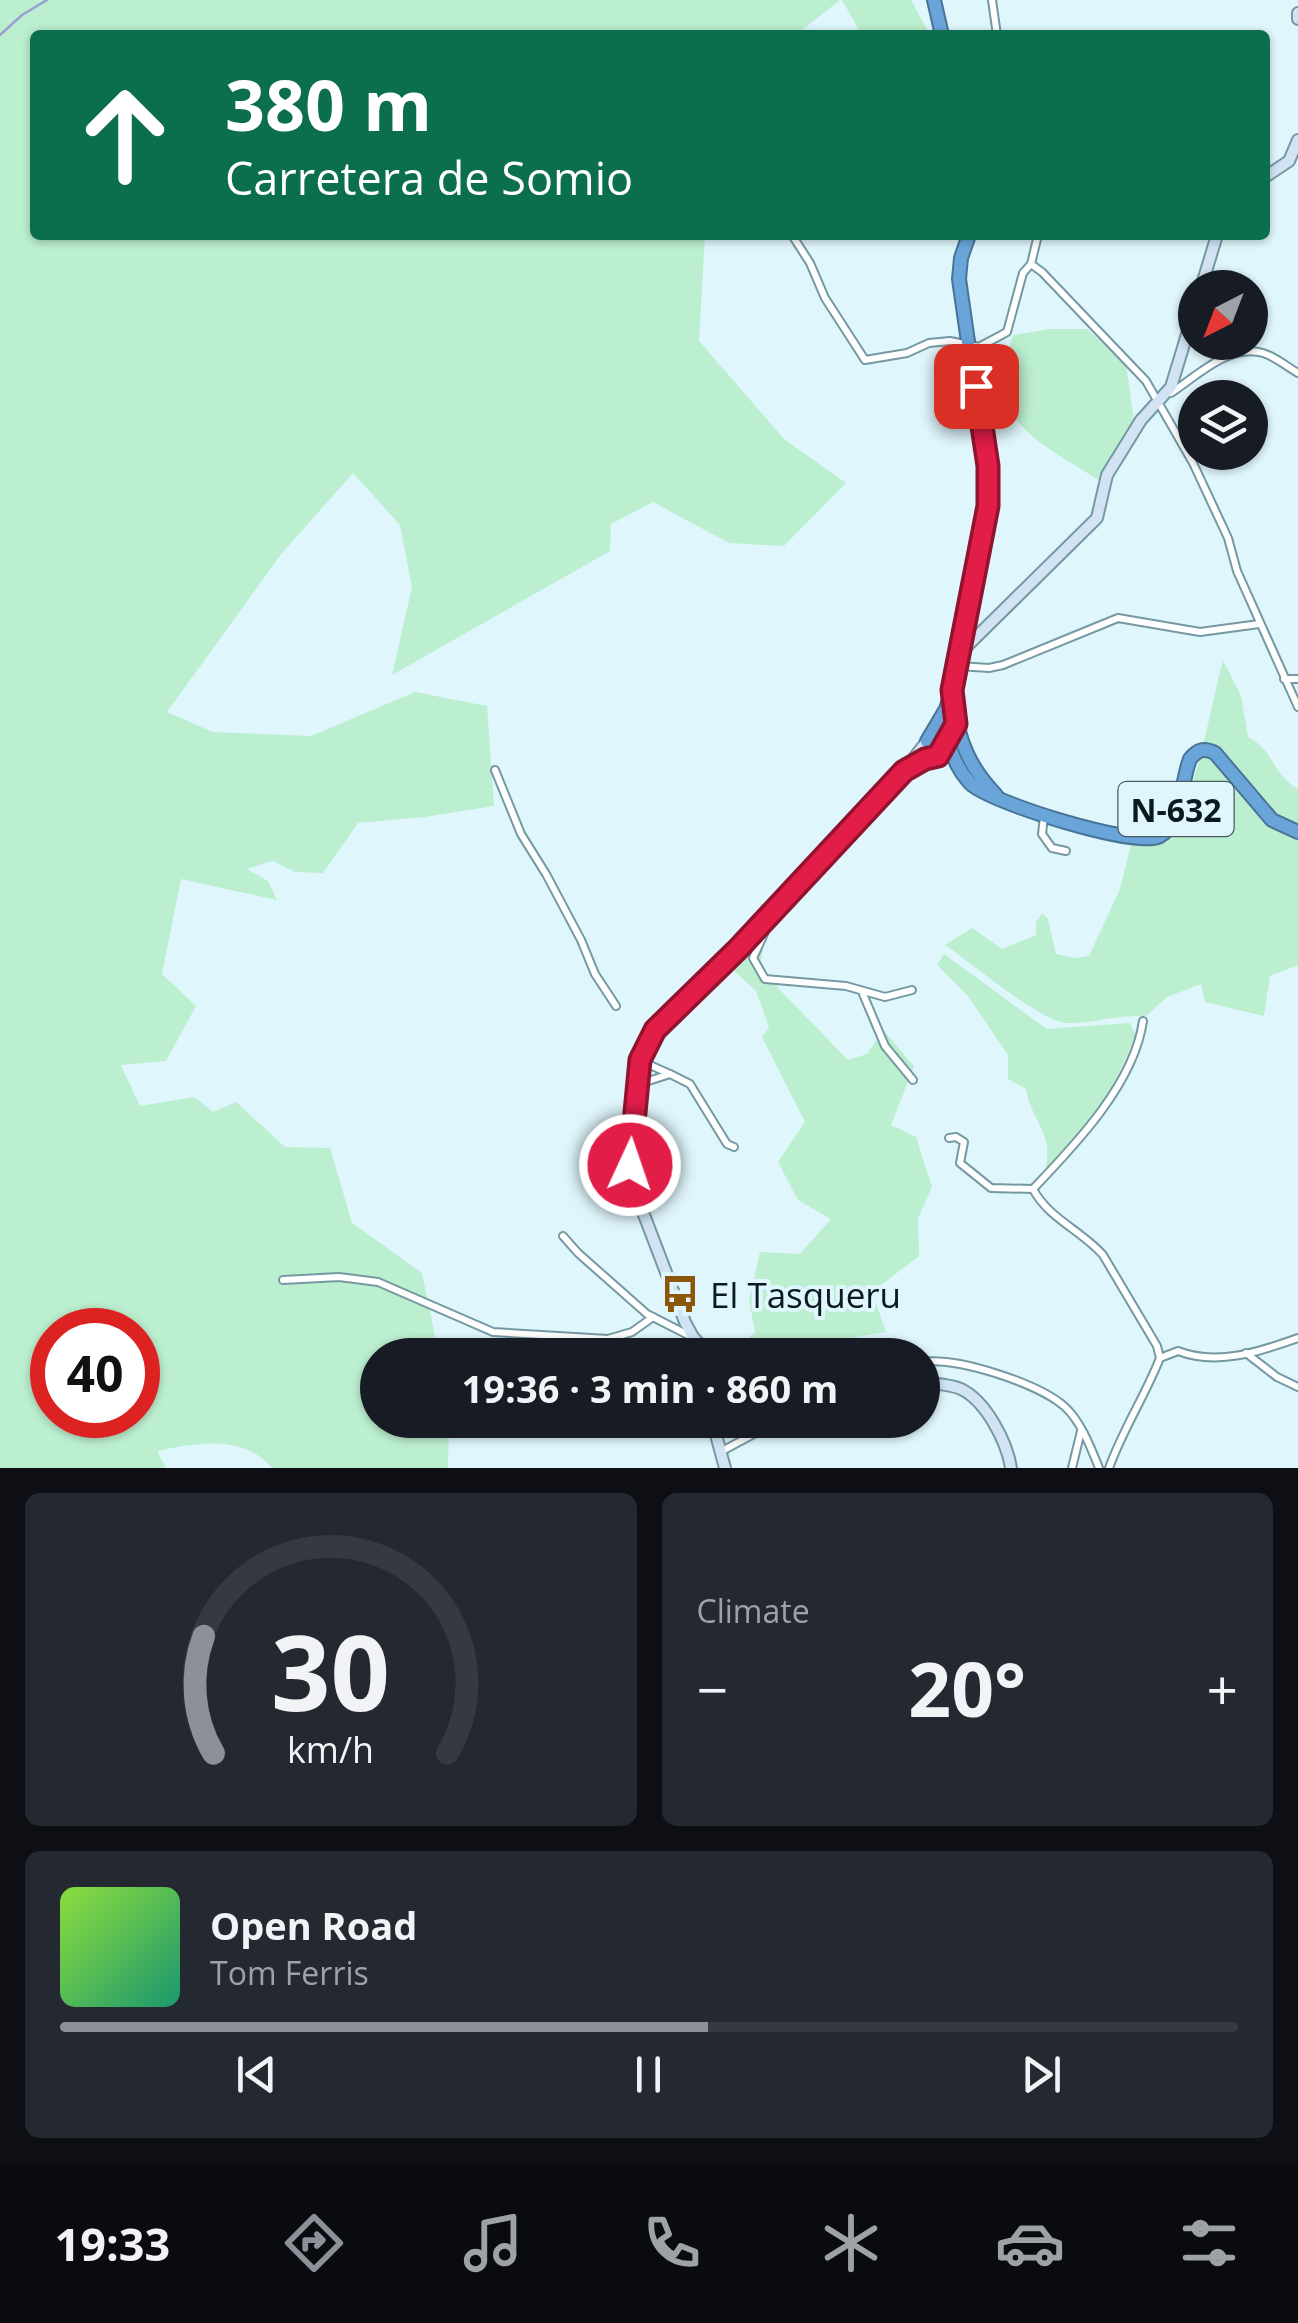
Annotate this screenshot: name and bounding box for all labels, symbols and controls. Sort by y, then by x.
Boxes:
text: 380 m [225,56,432,152]
icon: ahead [60,70,190,200]
text: Carretera de Somio [225,147,633,208]
north arrow [1178,270,1268,360]
map controls [1178,270,1268,470]
pin [934,344,1019,429]
icon: arrive [949,359,1004,414]
button: layers [1178,380,1268,470]
road number: N-632 [1118,782,1234,836]
position arrow [578,1113,682,1217]
place label: El Tasqueru [710,1271,901,1318]
bus stop icon: El Tasqueru [659,1273,701,1315]
speed limit sign: 40 [30,1308,160,1438]
text: 19:36 · 3 min · 860 m [462,1362,838,1414]
text: Climate [697,1589,810,1632]
text: 30 [271,1600,390,1741]
text: 20° [908,1637,1026,1739]
text: − [697,1651,728,1726]
text: + [1207,1651,1238,1726]
text: km/h [287,1725,374,1773]
text: Open Road [210,1899,417,1951]
text: Tom Ferris [210,1951,369,1994]
icon: previous [229,2047,284,2102]
icon: pause [621,2047,676,2102]
icon: next [1014,2047,1069,2102]
icon: directions [279,2208,349,2278]
icon: music [458,2208,528,2278]
icon: phone [637,2208,707,2278]
icon: climate [816,2208,886,2278]
icon: car [995,2208,1065,2278]
icon: filters [1174,2208,1244,2278]
text: 19:33 [54,2213,170,2274]

